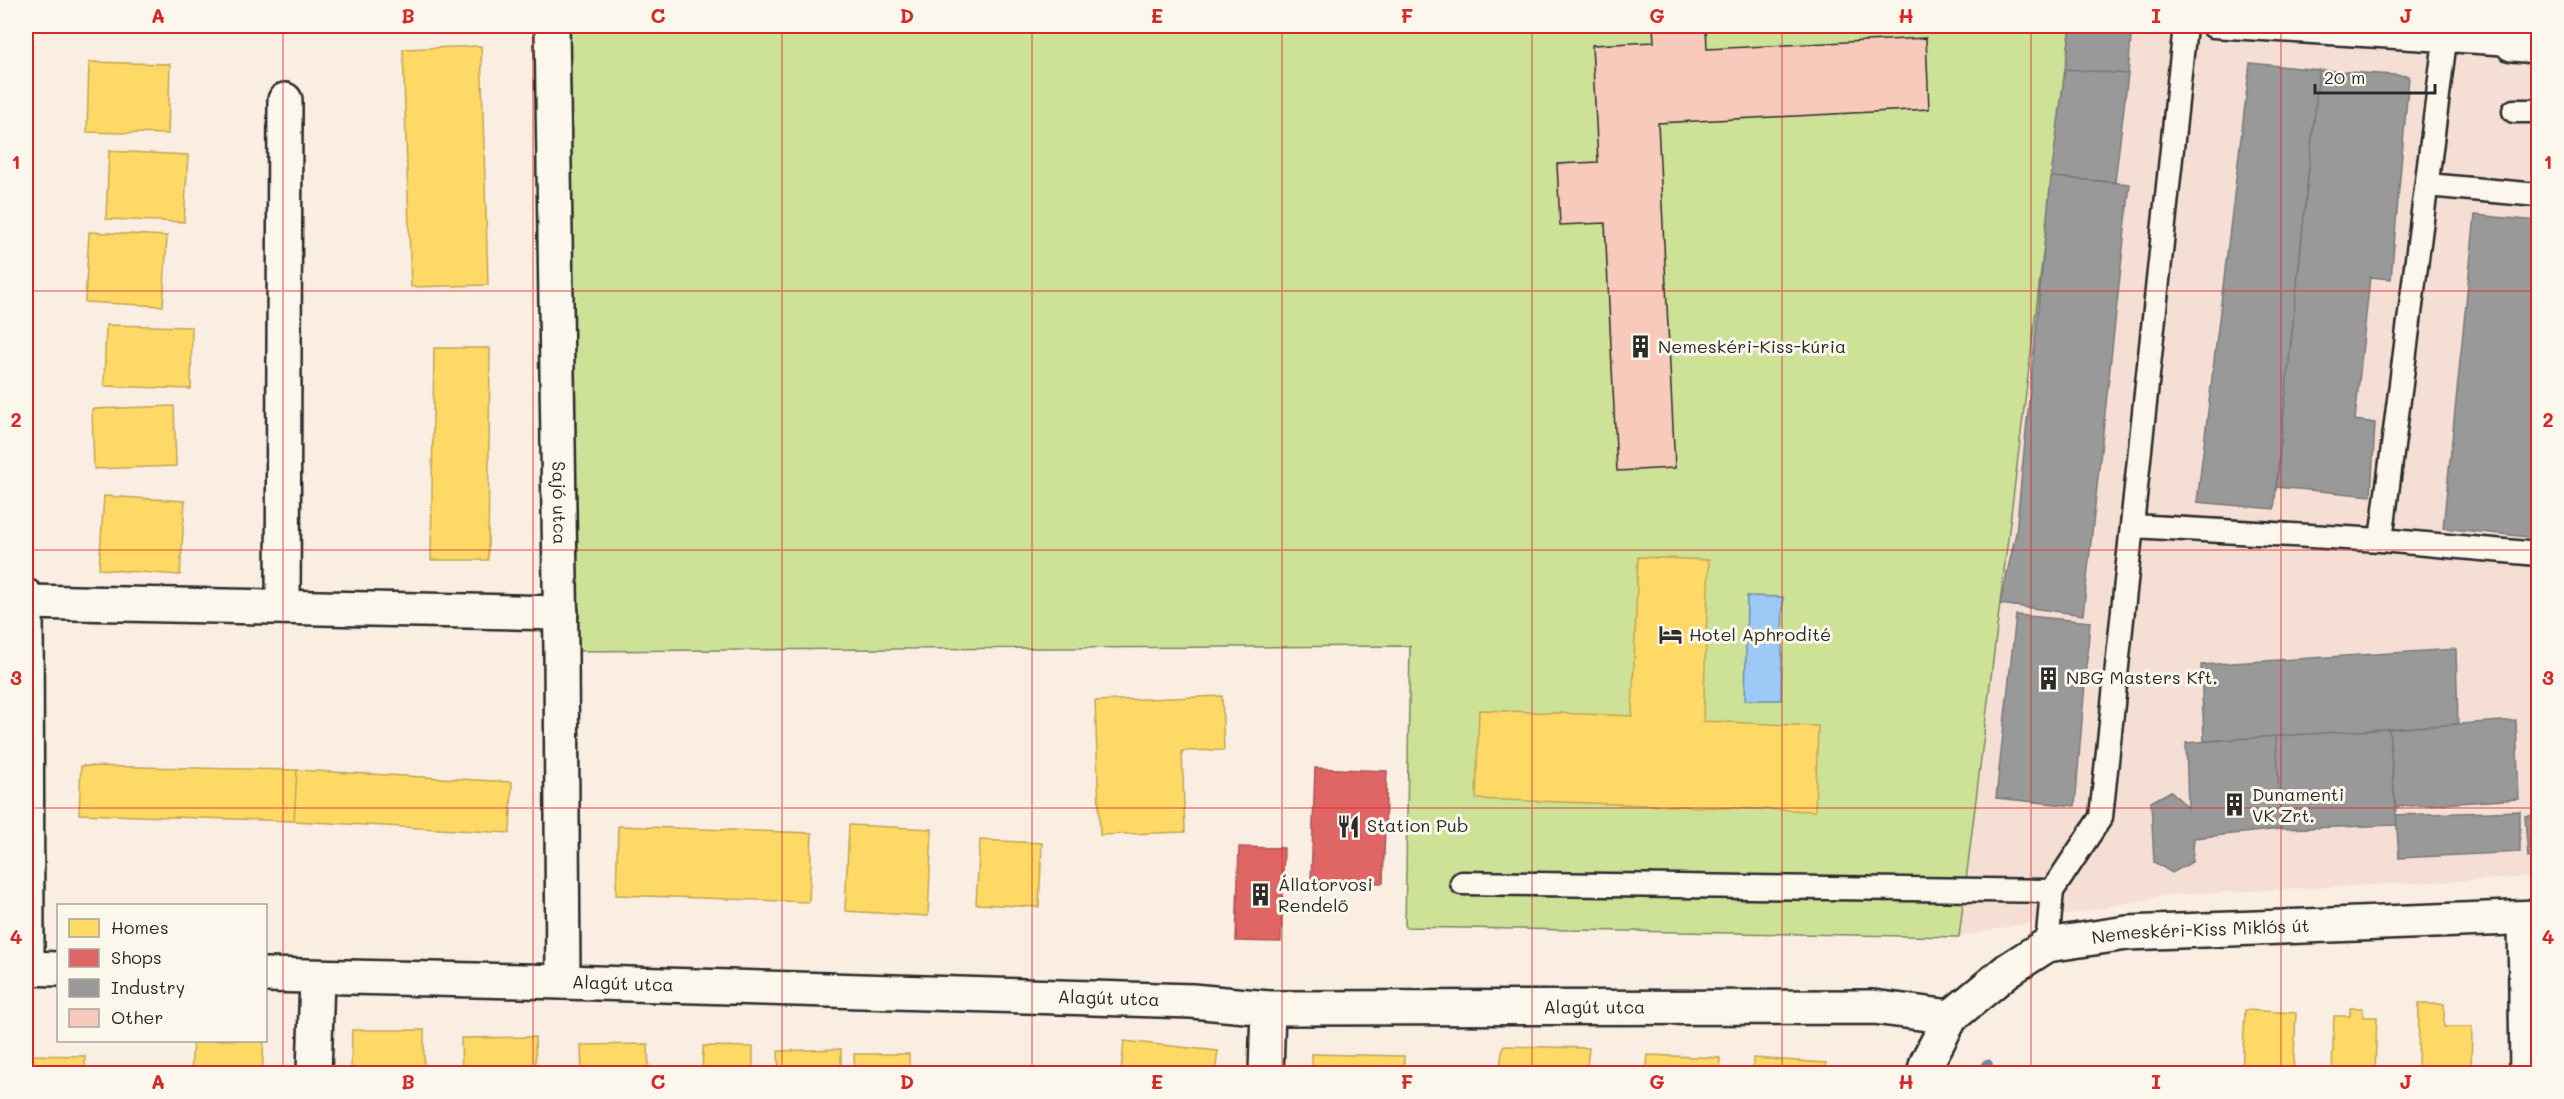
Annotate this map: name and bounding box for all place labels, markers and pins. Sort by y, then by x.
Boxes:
building icon: Nemeskéri-Kiss-kúria [1627,334,1653,360]
place label: Nemeskéri-Kiss-kúria [1658,334,1846,358]
hotel icon: Hotel Aphrodité [1658,622,1684,648]
place label: Hotel Aphrodité [1689,622,1831,646]
building icon: NBG Masters Kft. [2035,665,2061,691]
place label: NBG Masters Kft. [2066,665,2218,689]
place label: Dunamenti VK Zrt. [2252,782,2344,827]
building icon: Dunamenti VK Zrt. [2221,792,2247,818]
restaurant icon: Station Pub [1336,813,1362,839]
place label: Station Pub [1367,813,1468,837]
place label: Állatorvosi Rendelő [1278,872,1373,917]
building icon: Állatorvosi Rendelő [1247,882,1273,908]

